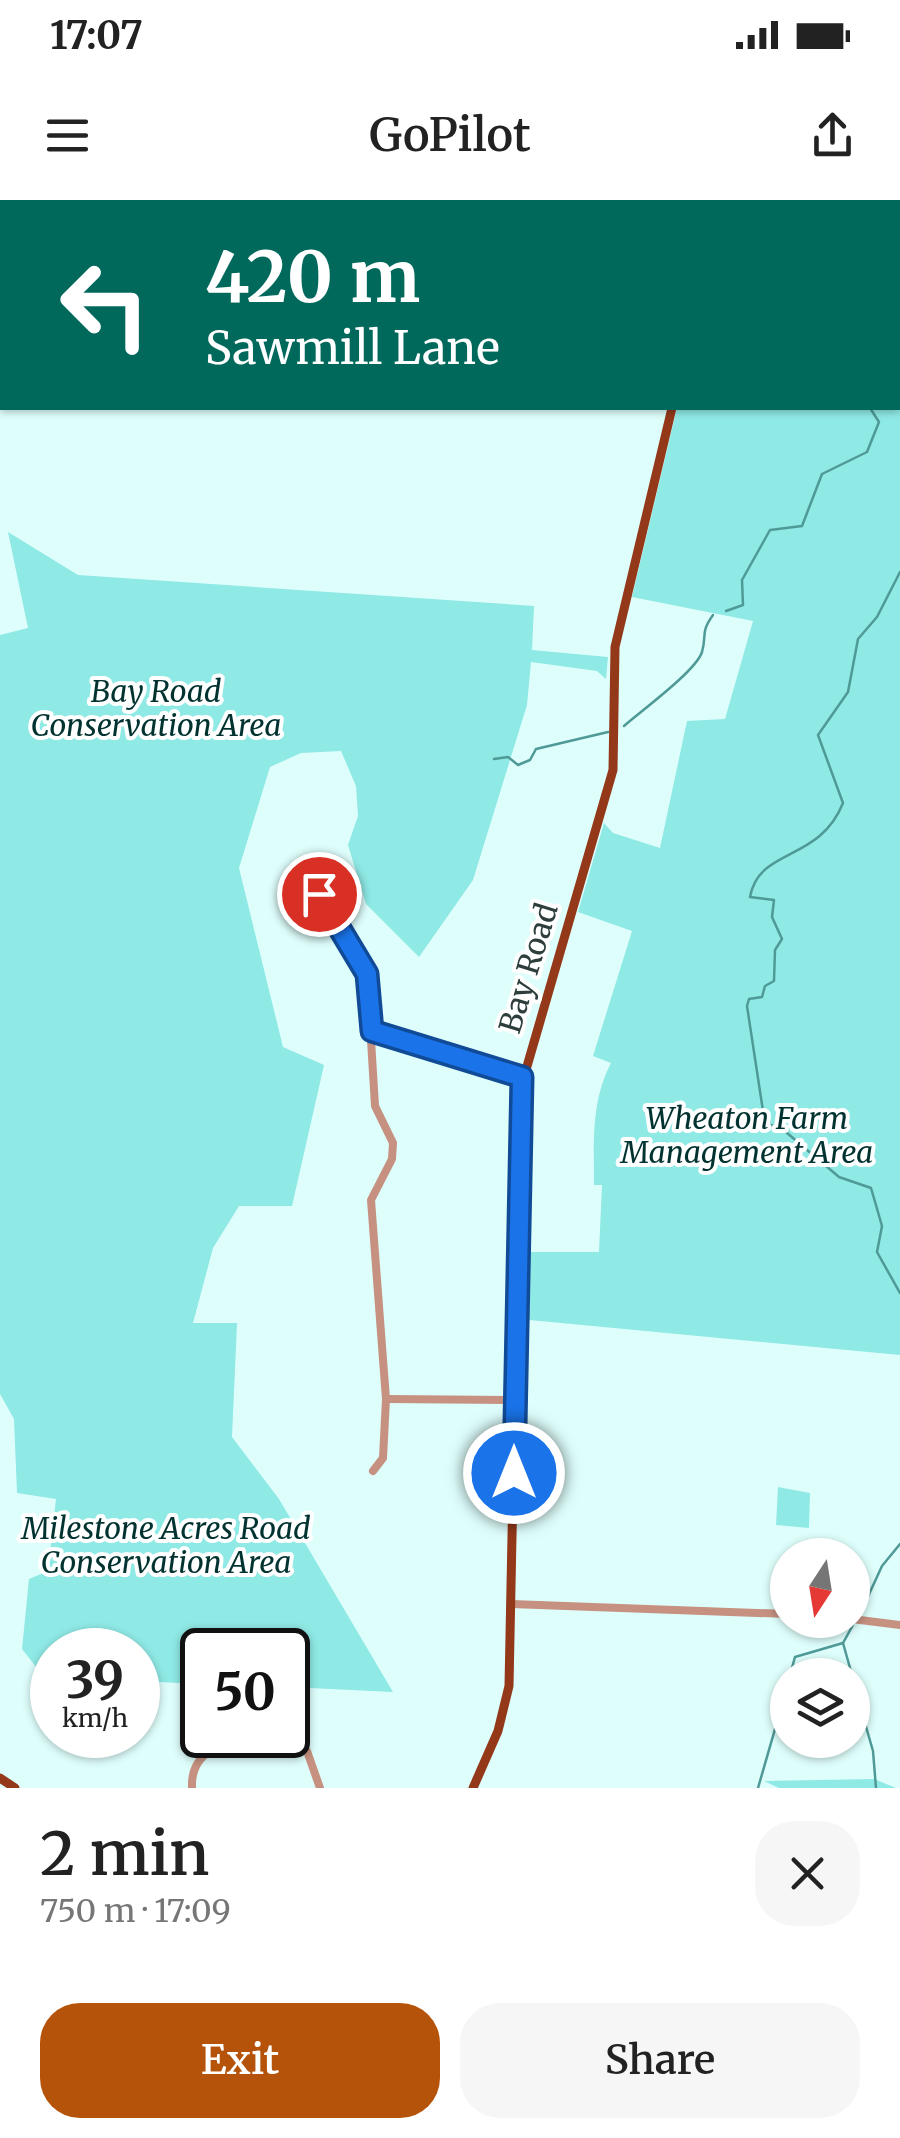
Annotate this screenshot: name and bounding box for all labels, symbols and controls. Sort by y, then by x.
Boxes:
text: 17:07 [50,12,143,59]
text: GoPilot [369,107,531,163]
icon: menu [40,108,95,163]
icon: share [805,108,860,163]
text: 420 m [205,233,420,321]
icon: left [40,240,170,370]
text: Sawmill Lane [205,320,500,376]
park label: Bay Road Conservation Area [31,672,281,744]
pin [277,852,362,937]
icon: arrive [292,867,347,922]
street label: Bay Road [490,898,566,1038]
park label: Wheaton Farm Management Area [619,1099,873,1171]
position arrow [462,1421,566,1525]
park label: Milestone Acres Road Conservation Area [19,1509,311,1581]
north arrow [770,1538,870,1638]
map controls [770,1538,870,1758]
speed limit sign: 50 [180,1628,310,1758]
text: 39 [66,1649,124,1712]
button: layers [770,1658,870,1758]
text: km/h [62,1702,128,1734]
text: 2 min [40,1816,209,1891]
button: close [755,1821,860,1926]
text: 750 m · 17:09 [40,1891,231,1931]
button: Exit [40,2003,440,2118]
button: Share [460,2003,860,2118]

